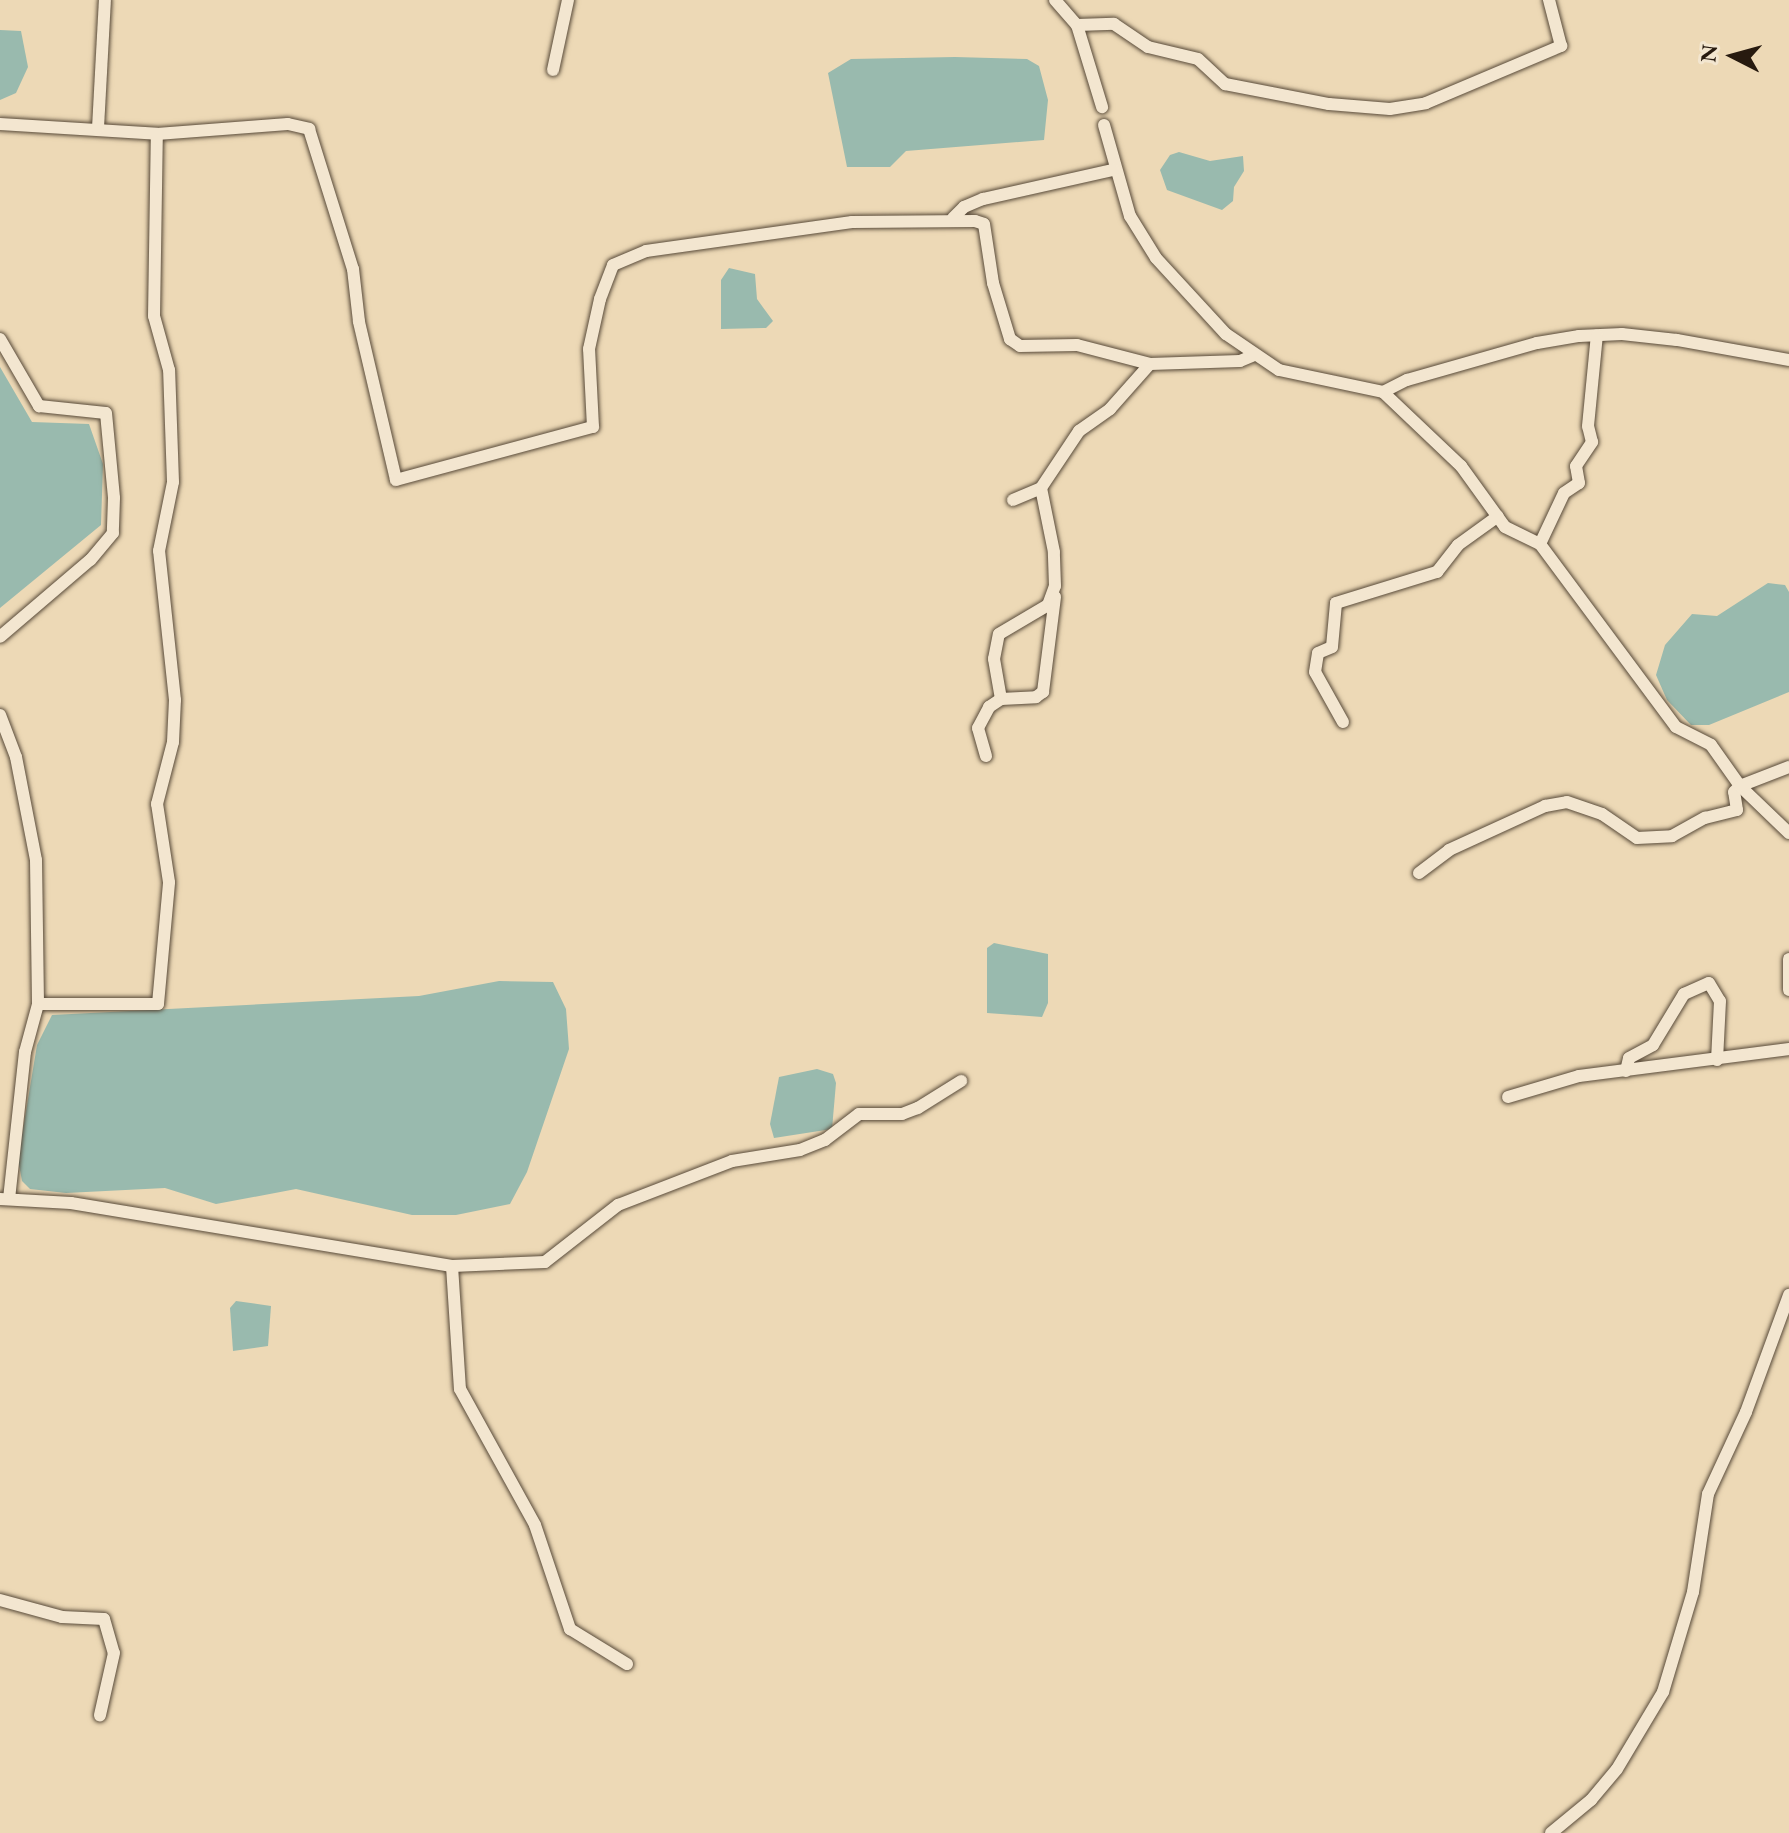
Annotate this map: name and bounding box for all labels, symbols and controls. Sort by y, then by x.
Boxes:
north arrow [1693,16,1773,96]
text: N [1693,43,1724,64]

